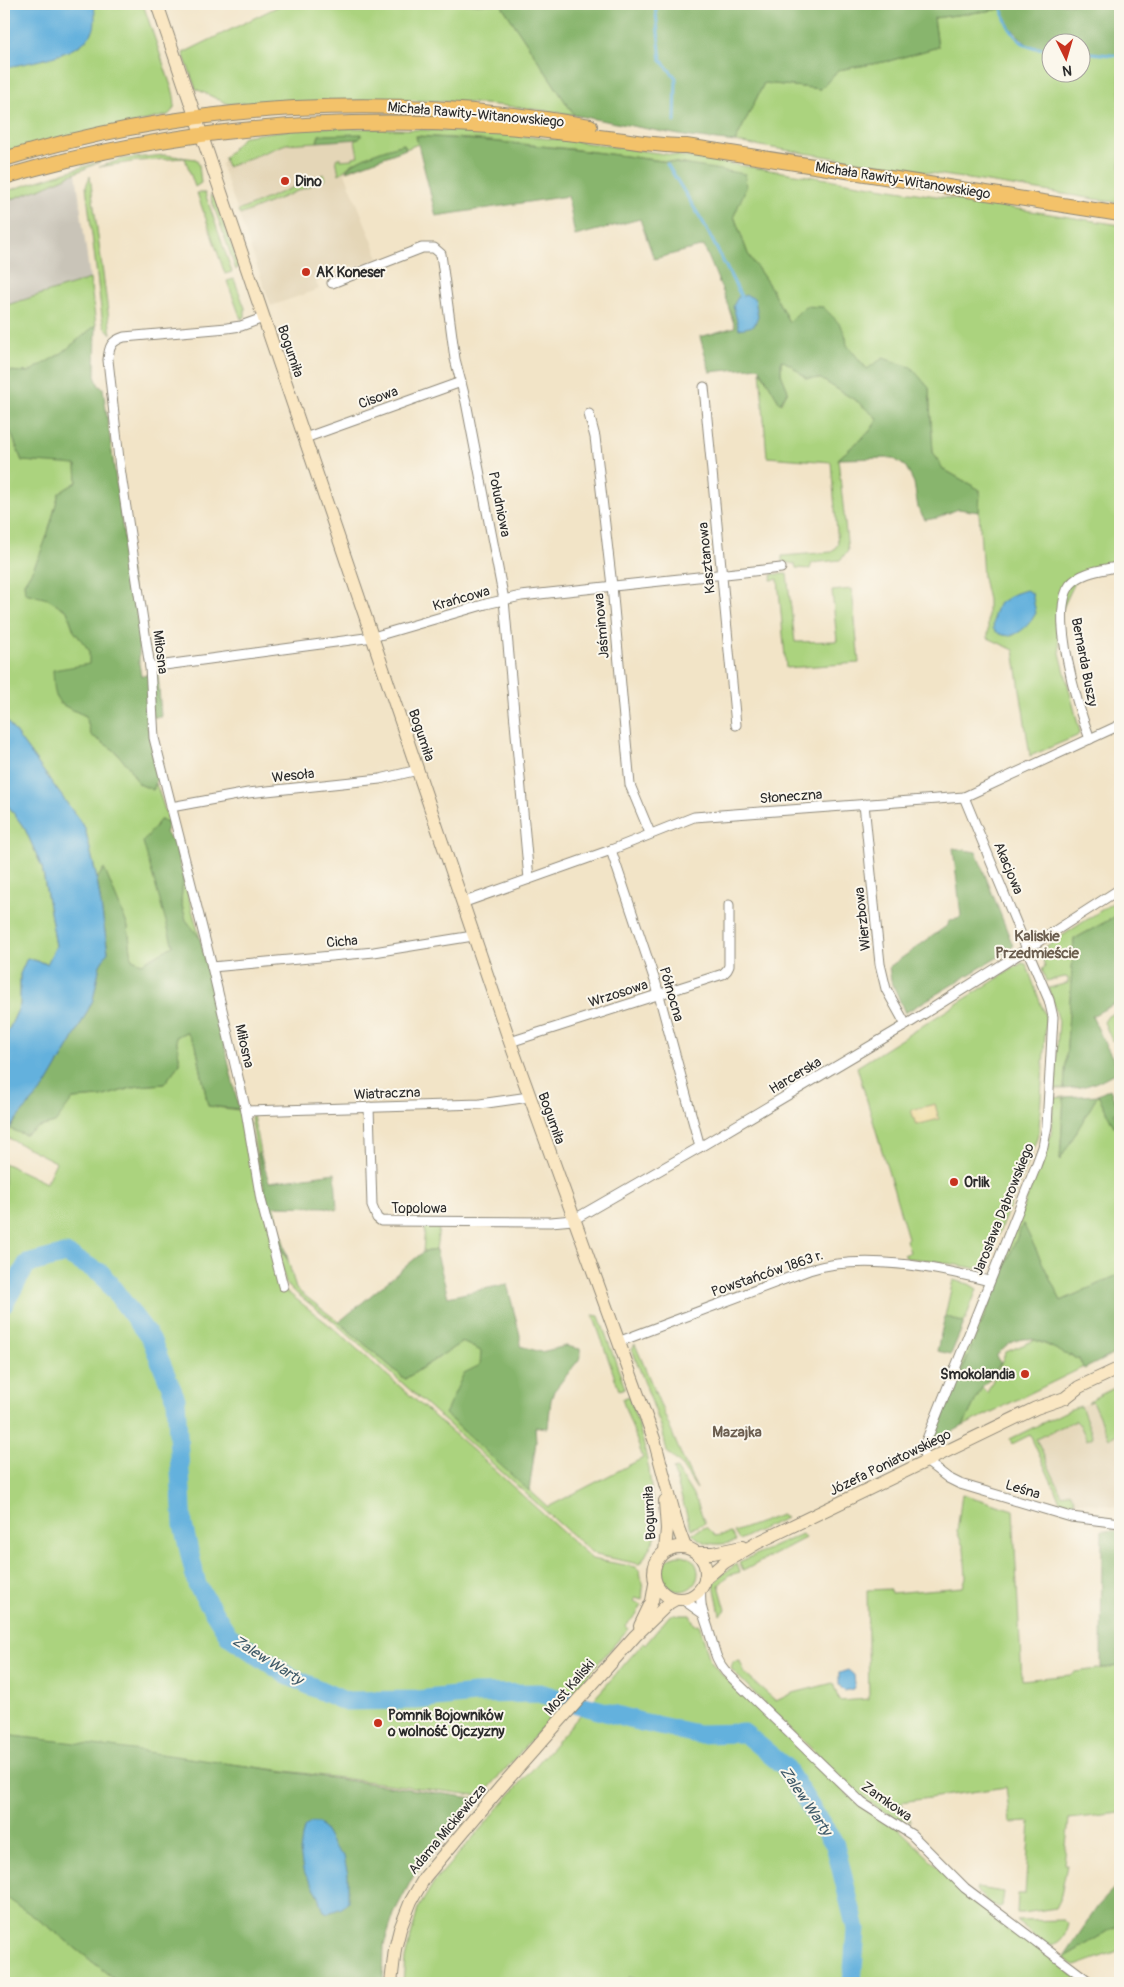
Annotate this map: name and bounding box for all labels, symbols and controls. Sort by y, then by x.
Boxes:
north arrow [1042,32,1092,82]
text: N [1062,62,1073,79]
street label: Michała Rawity-Witanowskiego [387,98,565,131]
street label: Michała Rawity-Witanowskiego [814,158,992,203]
place label: Dino [295,173,322,190]
marker: Dino [279,175,291,187]
place label: AK Koneser [316,264,386,281]
marker: AK Koneser [300,266,312,278]
street label: Bogumiła [274,323,307,379]
street label: Cisowa [356,383,400,412]
street label: Południowa [485,470,514,538]
street label: Kasztanowa [694,521,719,595]
street label: Krańcowa [431,582,492,615]
street label: Jaśminowa [590,592,613,659]
street label: Bernarda Buszy [1068,616,1101,708]
street label: Miłosna [149,629,172,675]
street label: Bogumiła [405,707,438,763]
street label: Wesoła [271,765,315,786]
street label: Słoneczna [759,786,823,807]
street label: Akacjowa [990,840,1027,897]
street label: Wierzbowa [851,886,874,952]
district label: Kaliskie Przedmieście [995,927,1079,963]
street label: Cicha [326,932,358,951]
street label: Północna [656,965,687,1023]
street label: Wrzosowa [586,976,650,1011]
street label: Miłosna [231,1023,258,1070]
street label: Harcerska [766,1053,824,1098]
street label: Wiatraczna [353,1084,421,1103]
street label: Bogumiła [534,1090,569,1146]
street label: Jarosława Dąbrowskiego [969,1140,1038,1278]
place label: Orlik [964,1174,990,1191]
marker: Orlik [948,1176,960,1188]
street label: Topolowa [391,1200,447,1217]
street label: Powstańców 1863 r. [709,1246,825,1301]
place label: Smokolandia [940,1366,1015,1383]
marker: Smokolandia [1019,1368,1031,1380]
district label: Mazajka [712,1423,762,1442]
street label: Józefa Poniatowskiego [827,1425,954,1499]
street label: Leśna [1003,1476,1042,1503]
street label: Bogumiła [640,1486,659,1540]
water label: Zalew Warty [229,1631,309,1691]
street label: Most Kaliski [541,1656,598,1719]
place label: Pomnik Bojowników o wolność Ojczyzny [387,1707,505,1740]
marker: Pomnik Bojowników o wolność Ojczyzny [372,1717,384,1729]
water label: Zalew Warty [776,1763,837,1842]
street label: Zamkowa [858,1778,915,1825]
street label: Adama Mickiewicza [405,1781,490,1878]

